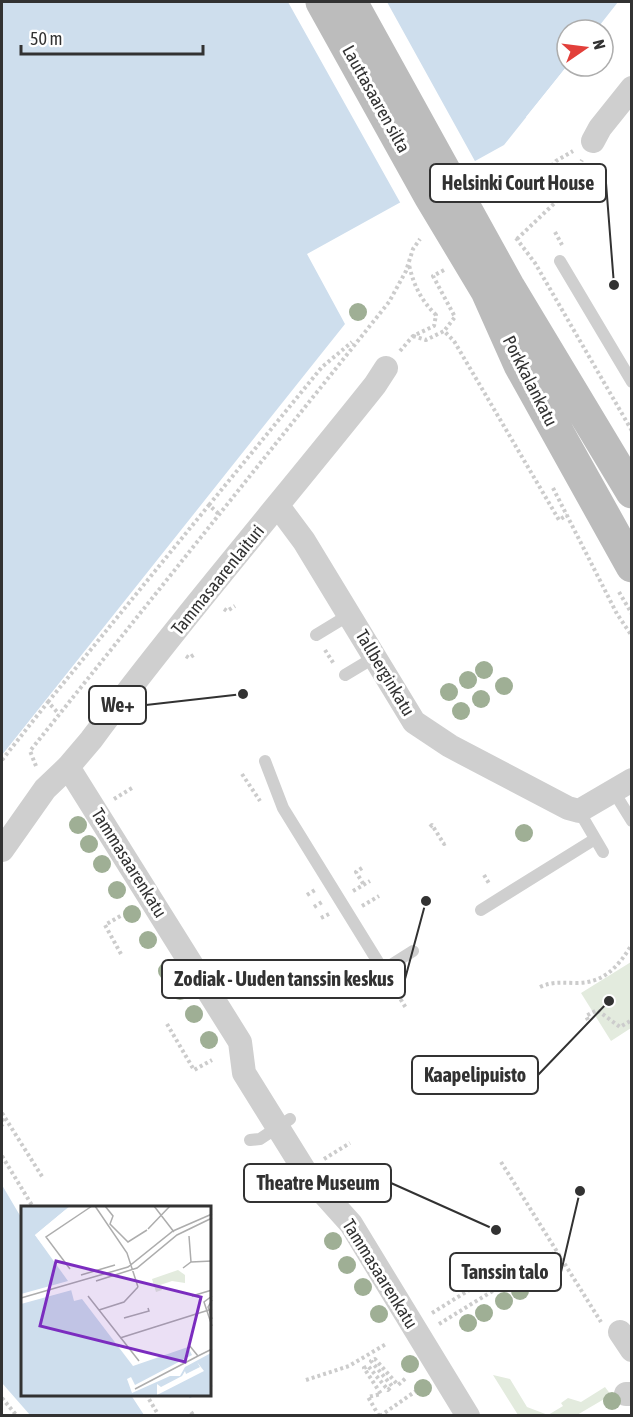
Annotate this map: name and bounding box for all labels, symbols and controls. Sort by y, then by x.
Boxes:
scale bar [21,18,202,56]
north arrow [555,18,615,78]
text: 50 m [30,28,62,49]
text: N [590,38,609,51]
street label: Lauttasaaren silta [338,41,415,156]
callout: Helsinki Court House [430,164,606,202]
text: Helsinki Court House [442,171,594,194]
street label: Porkkalankatu [499,332,562,429]
street label: Tammasaarenlaituri [167,521,268,639]
street label: Tallberginkatu [351,626,419,720]
callout: We+ [89,686,146,724]
text: We+ [100,693,135,716]
street label: Tammasaarenkatu [87,804,171,921]
callout: Zodiak - Uuden tanssin keskus [162,960,405,998]
text: Zodiak - Uuden tanssin keskus [174,967,394,990]
callout: Kaapelipuisto [412,1056,538,1094]
text: Kaapelipuisto [424,1063,526,1086]
callout: Theatre Museum [244,1164,391,1202]
text: Theatre Museum [256,1171,380,1194]
inset map [21,1206,212,1396]
street label: Tammasaarenkatu [338,1215,422,1332]
callout: Tanssin talo [450,1253,561,1291]
text: Tanssin talo [461,1260,549,1283]

